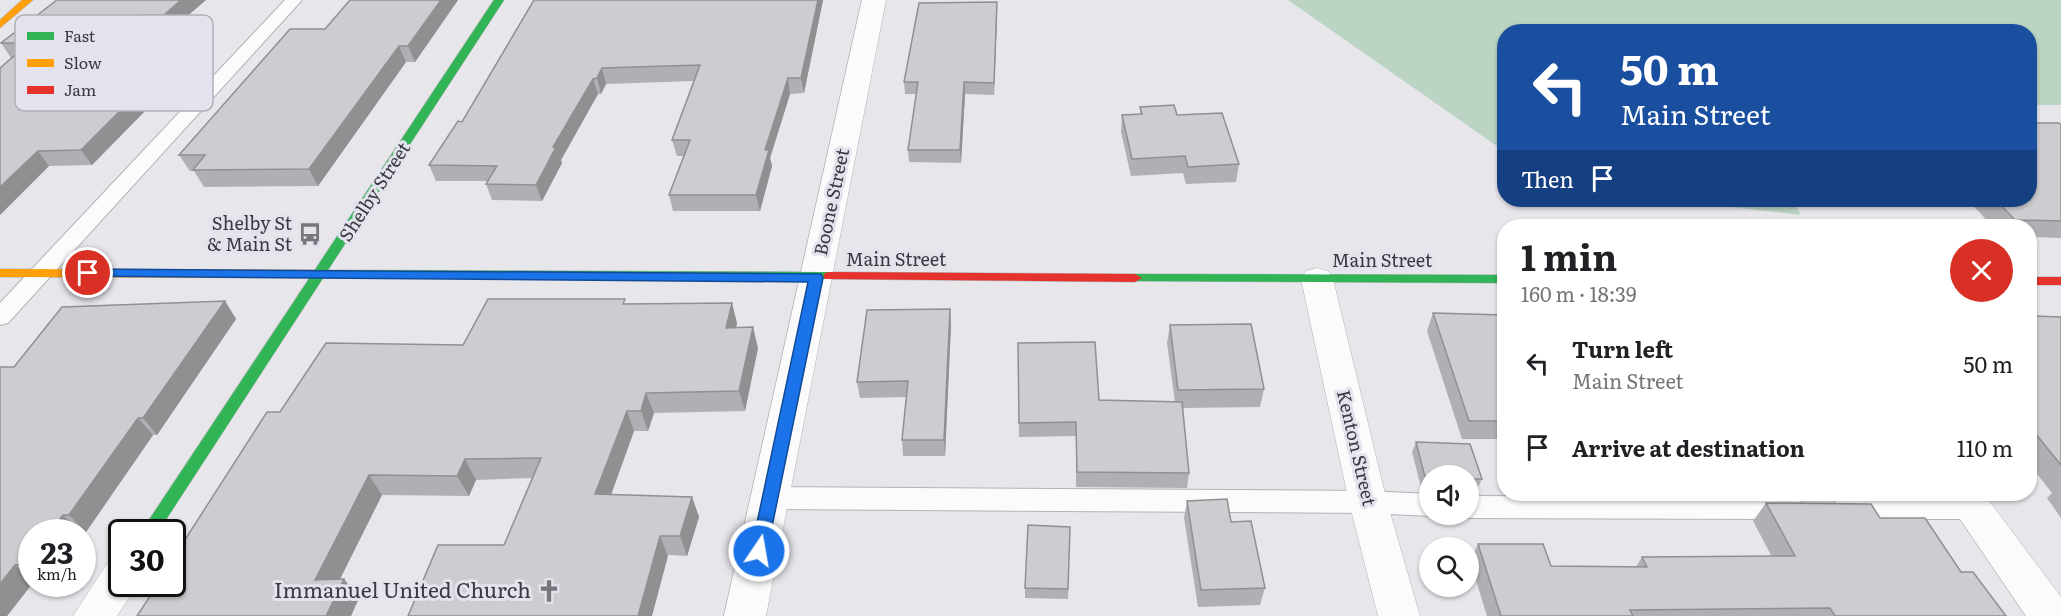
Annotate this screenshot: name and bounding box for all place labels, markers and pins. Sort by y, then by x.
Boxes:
place label: Shelby St & Main St [207,209,293,257]
bus stop icon: Shelby St & Main St [297,221,323,247]
pin [62,247,113,298]
place label: Immanuel United Church [274,573,531,604]
church icon: Immanuel United Church [536,578,562,604]

